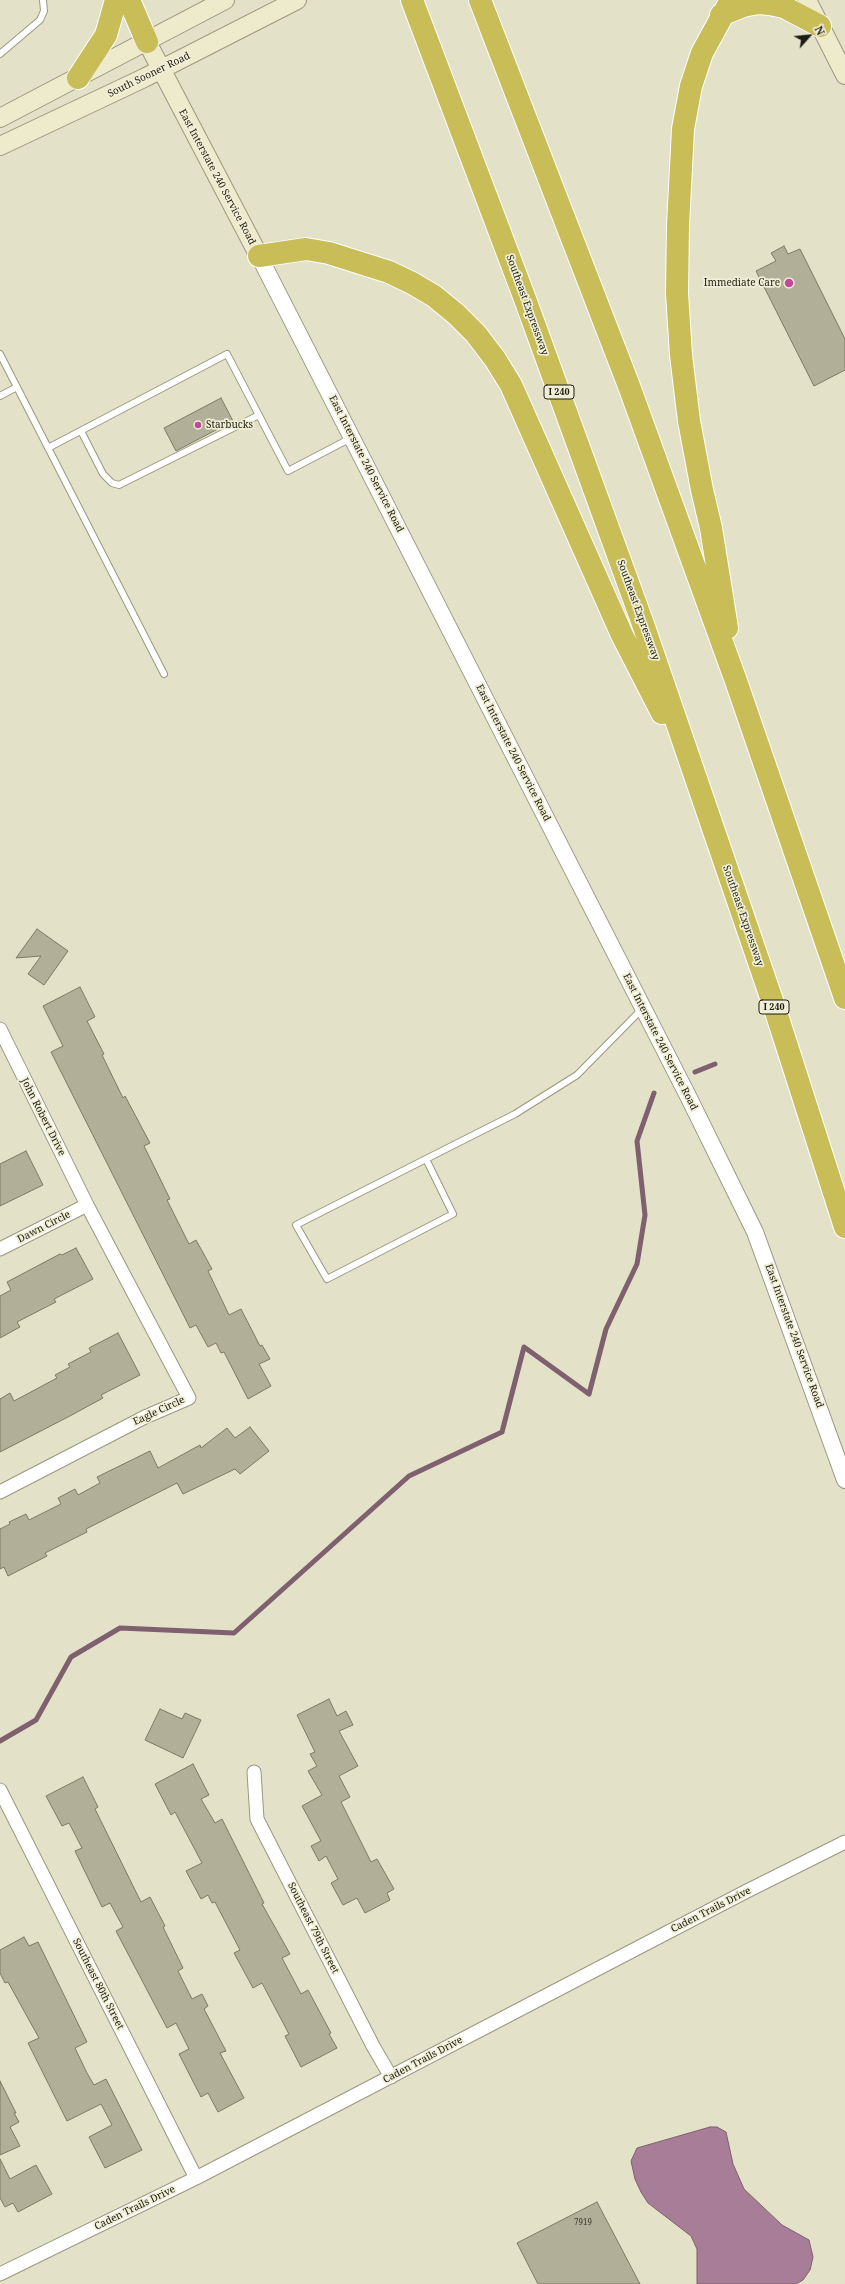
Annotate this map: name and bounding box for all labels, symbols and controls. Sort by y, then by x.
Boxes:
north arrow [789,16,829,56]
text: N [811,23,829,38]
street label: South Sooner Road [106,50,192,100]
street label: East Interstate 240 Service Road [176,107,258,247]
street label: Southeast Expressway [503,253,551,357]
place label: Immediate Care [704,277,780,289]
marker: Immediate Care [783,277,795,289]
road number: I 240 [544,385,574,399]
street label: East Interstate 240 Service Road [326,393,406,535]
place label: Starbucks [206,419,253,431]
marker: Starbucks [193,420,203,430]
street label: Southeast Expressway [614,558,662,662]
street label: East Interstate 240 Service Road [473,682,553,824]
street label: Southeast Expressway [720,864,766,968]
street label: East Interstate 240 Service Road [620,971,700,1113]
road number: I 240 [759,1000,789,1014]
street label: John Robert Drive [18,1076,68,1158]
street label: Dawn Circle [15,1208,73,1246]
street label: East Interstate 240 Service Road [762,1262,826,1410]
street label: Eagle Circle [131,1394,187,1428]
street label: Southeast 79th Street [285,1880,341,1976]
street label: Caden Trails Drive [669,1885,753,1935]
street label: Southeast 80th Street [70,1936,126,2032]
street label: Caden Trails Drive [381,2034,465,2086]
street label: Caden Trails Drive [93,2183,177,2233]
house number: 7919 [574,2218,592,2228]

